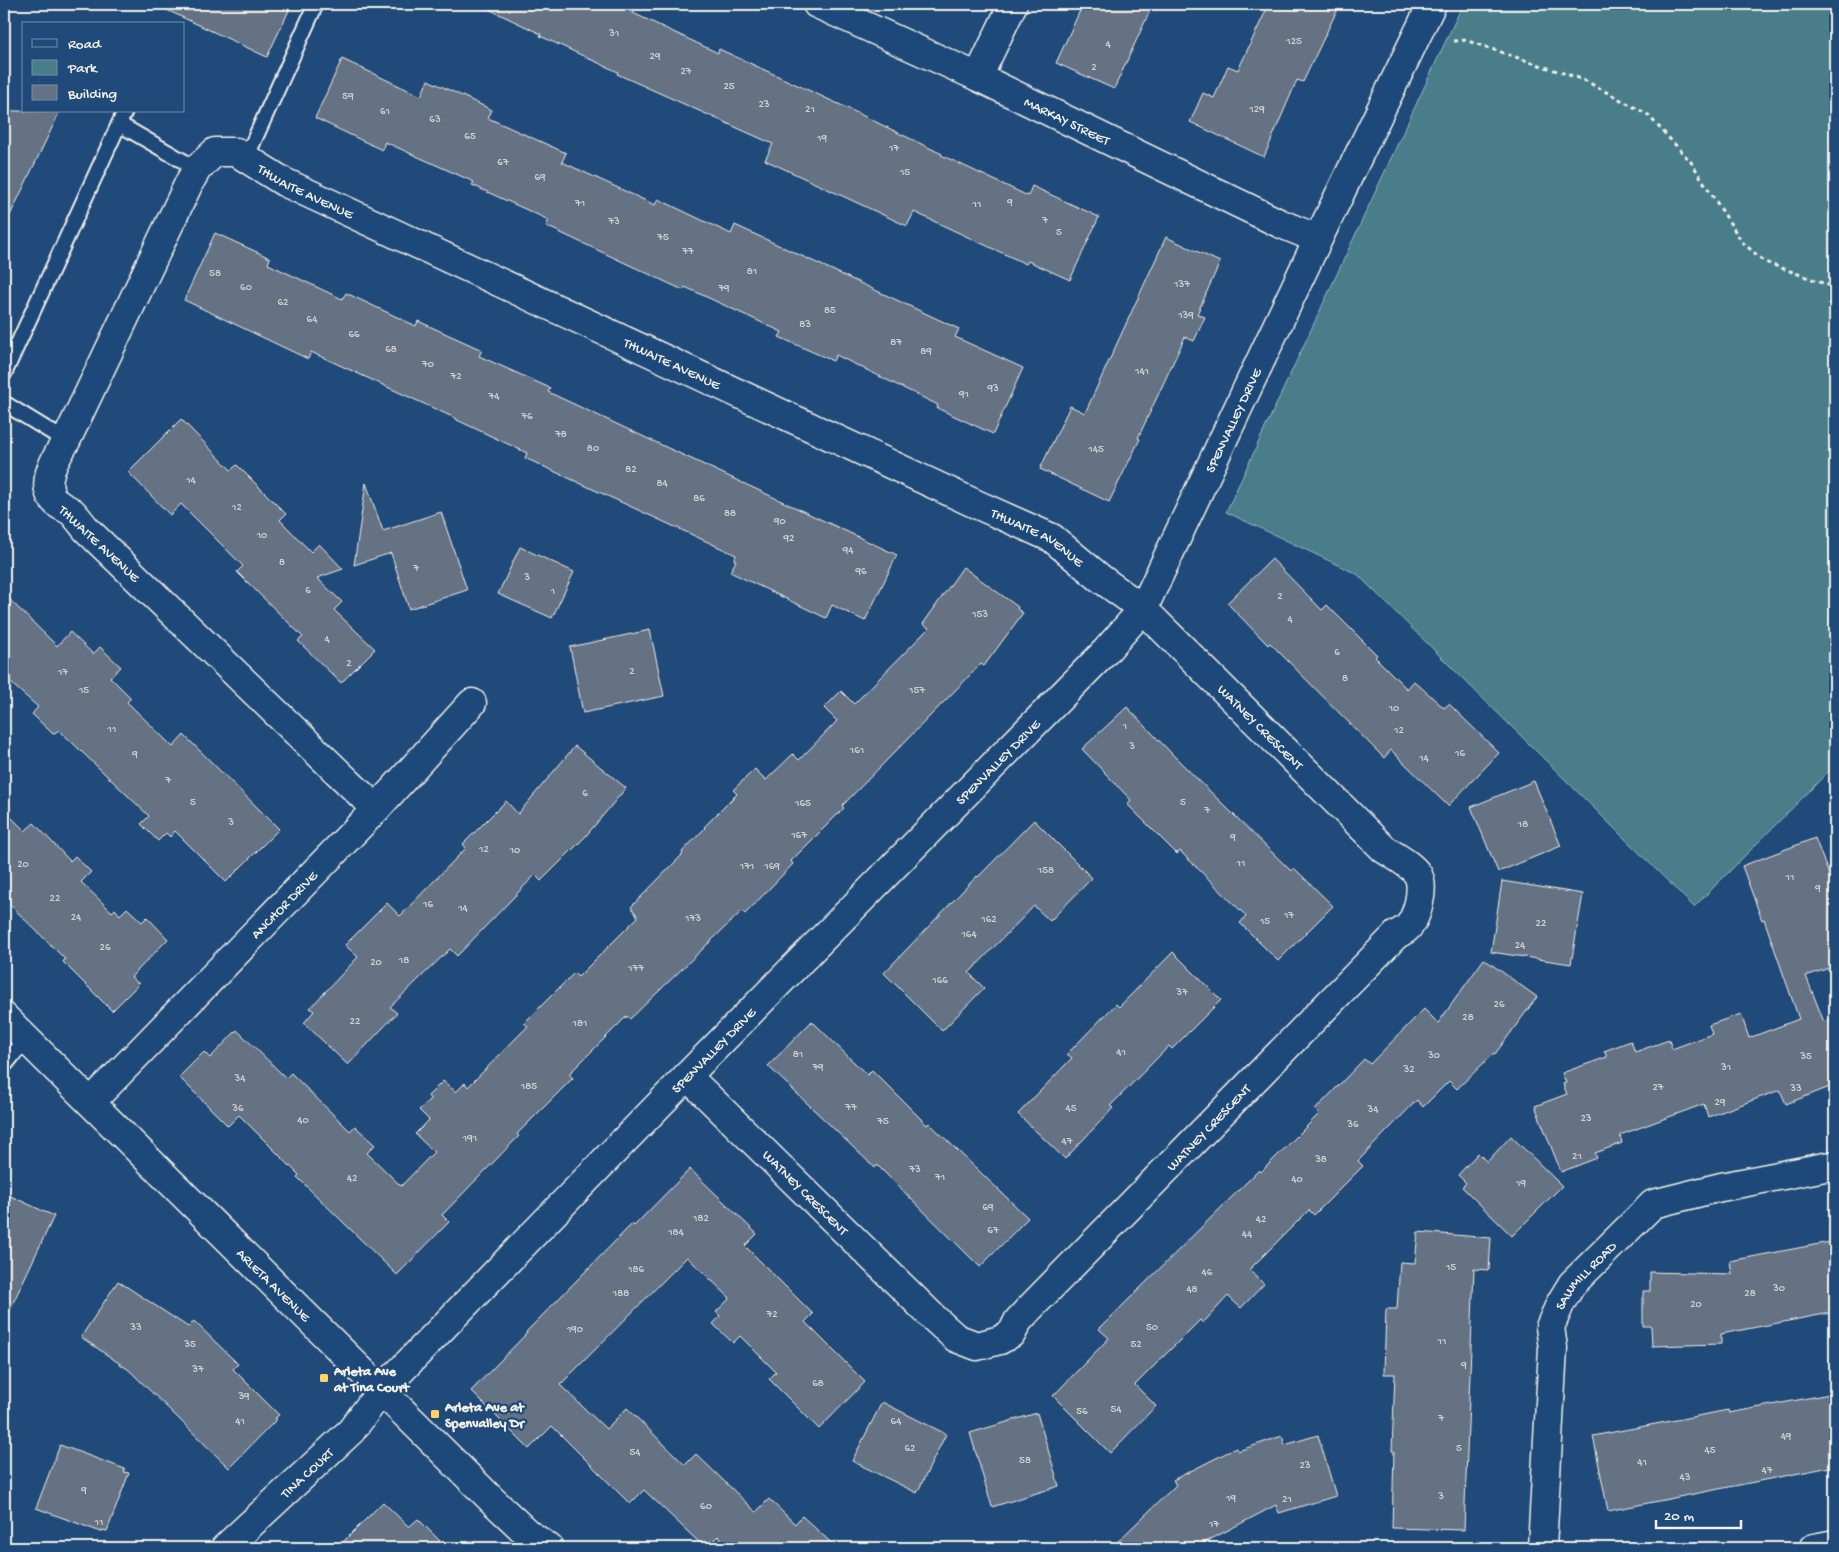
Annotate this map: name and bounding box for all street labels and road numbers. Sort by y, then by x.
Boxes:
street label: MARKAY STREET [1021,95,1112,151]
street label: THWAITE AVENUE [253,161,357,225]
street label: THWAITE AVENUE [619,335,724,395]
street label: SPENVALLEY DRIVE [1203,365,1267,476]
street label: THWAITE AVENUE [53,502,143,588]
street label: THWAITE AVENUE [987,505,1087,573]
street label: WATNEY CRESCENT [1213,682,1306,775]
street label: SPENVALLEY DRIVE [953,716,1046,809]
street label: ANCHOR DRIVE [248,867,323,944]
street label: SPENVALLEY DRIVE [669,1004,761,1098]
street label: WATNEY CRESCENT [1164,1081,1256,1176]
street label: WATNEY CRESCENT [758,1147,851,1241]
street label: SAWMILL ROAD [1553,1238,1622,1313]
street label: ARLETA AVENUE [232,1246,314,1327]
street label: TINA COURT [277,1445,339,1504]

